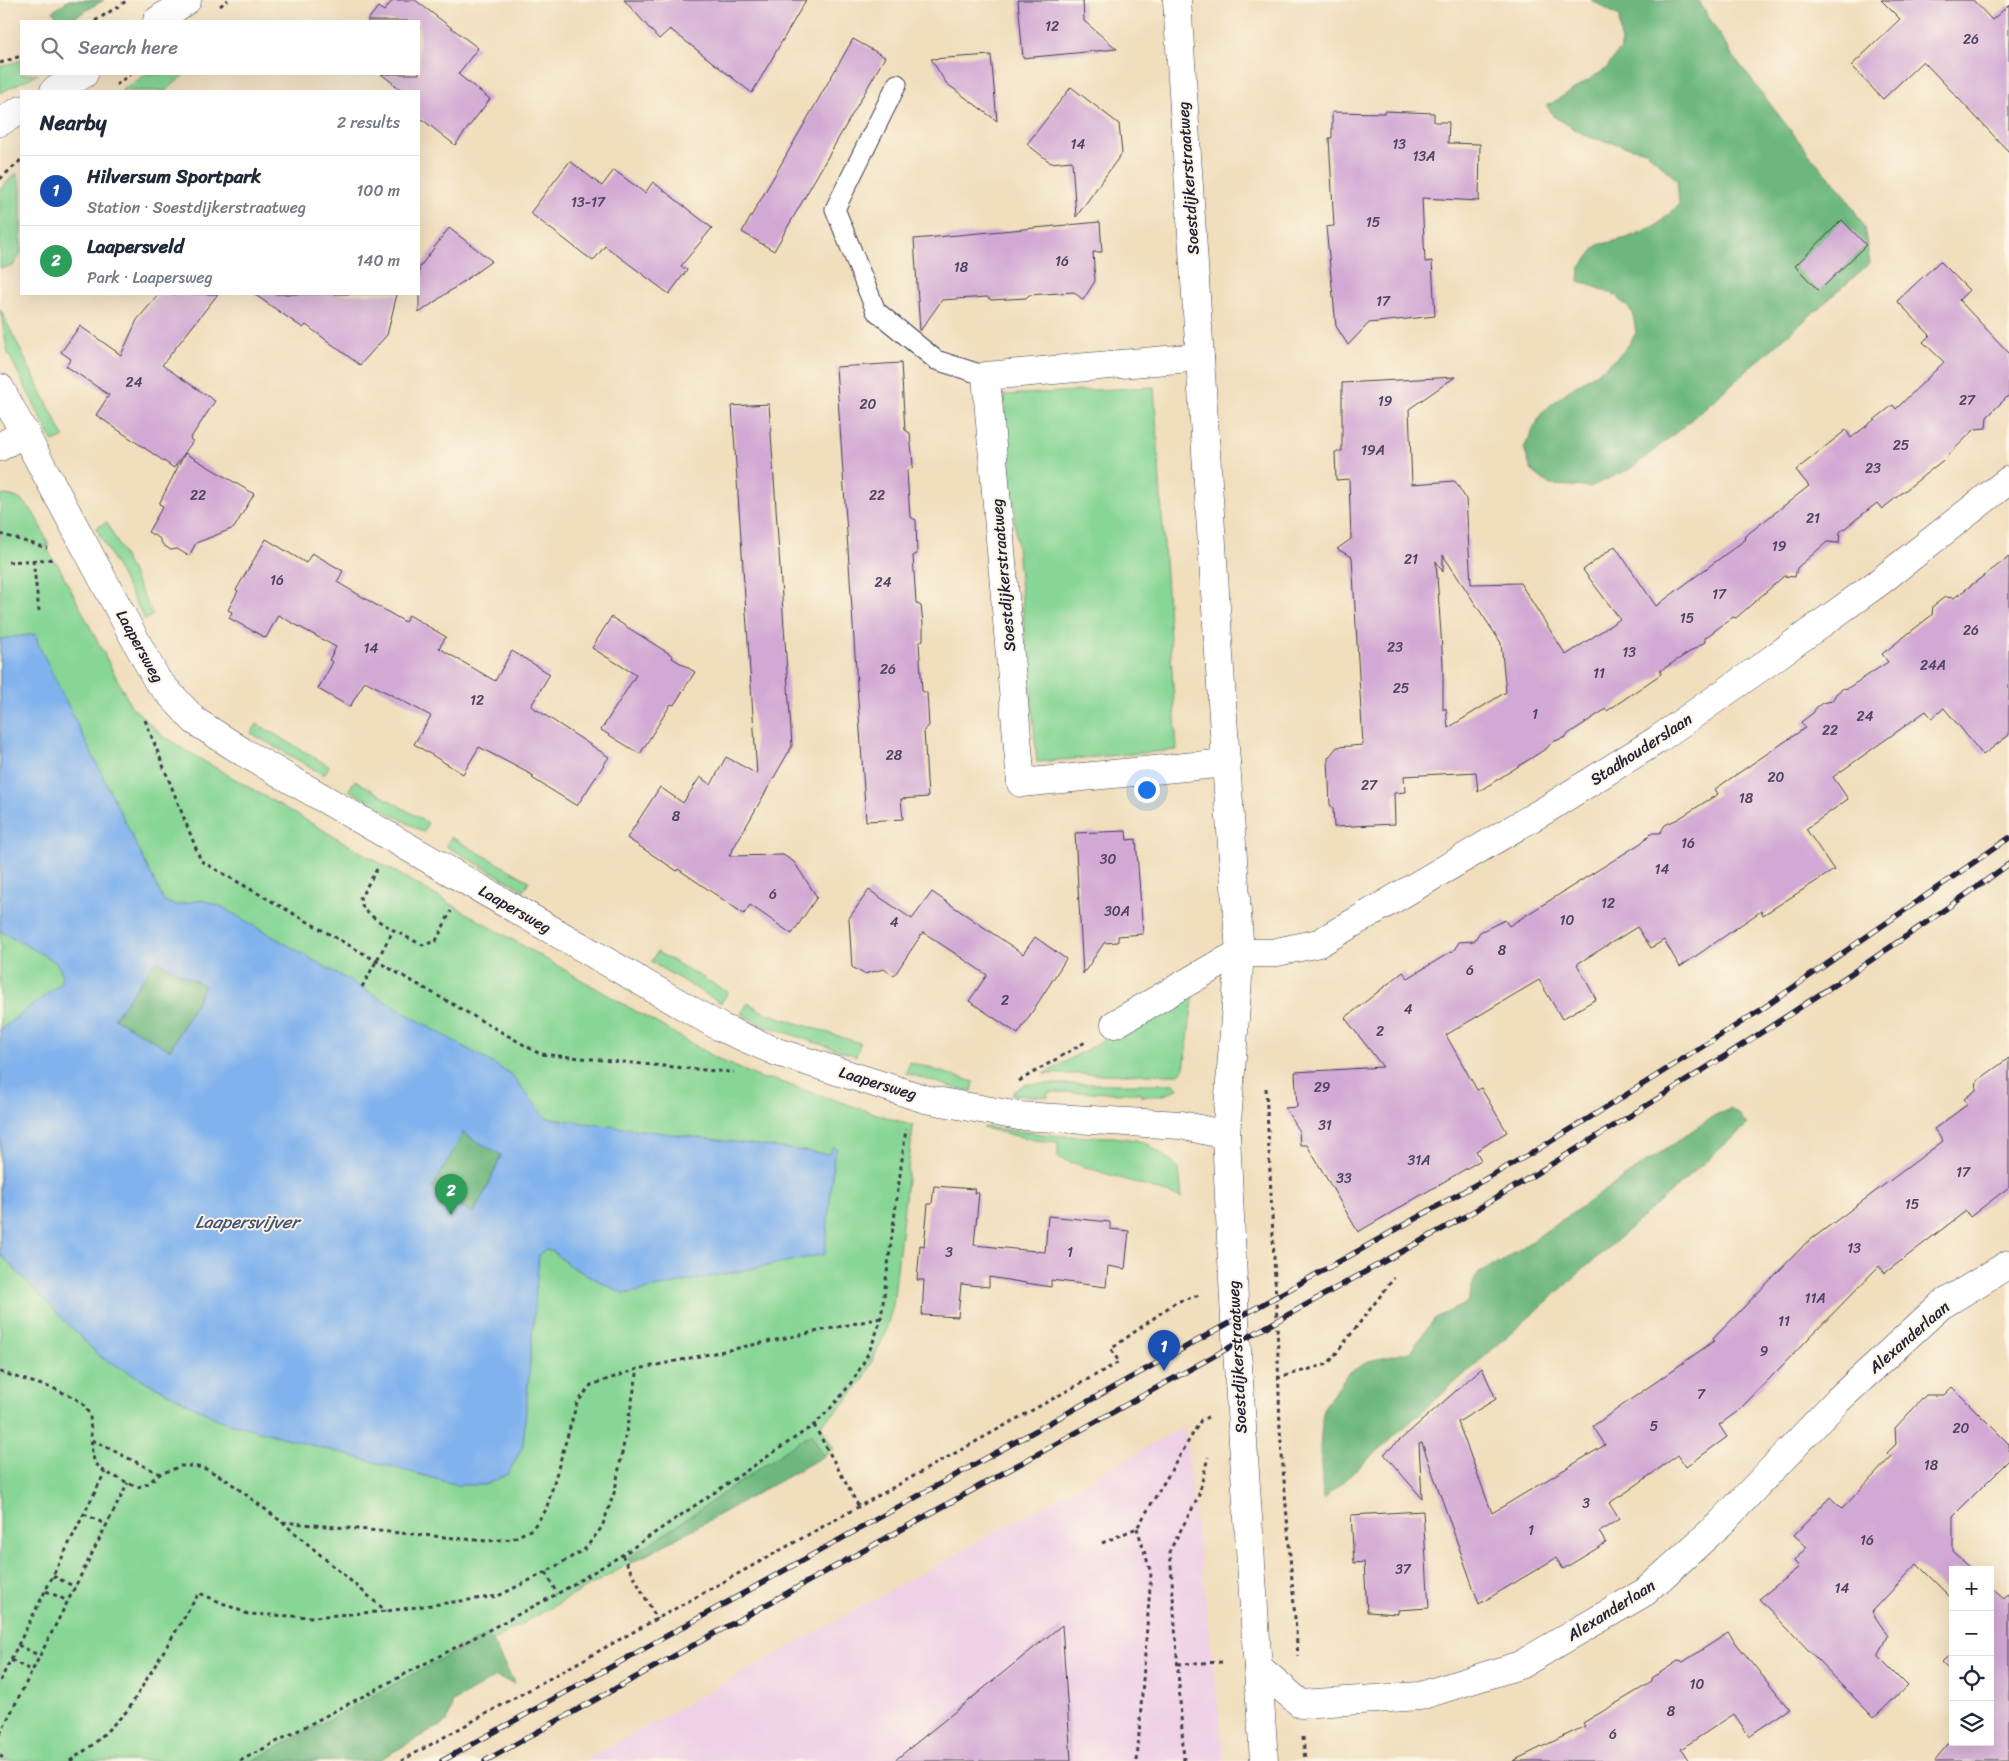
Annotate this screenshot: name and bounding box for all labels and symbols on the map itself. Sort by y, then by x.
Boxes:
house number: 12 [1045,14,1059,39]
house number: 26 [1963,27,1979,52]
street label: Soestdijkerstraatweg [1168,100,1208,256]
house number: 14 [1071,132,1086,157]
house number: 13 [1392,132,1406,157]
house number: 13A [1413,144,1435,169]
house number: 13-17 [571,190,606,215]
house number: 15 [1366,210,1381,235]
house number: 16 [1055,249,1069,274]
house number: 18 [954,255,969,280]
house number: 17 [1376,289,1391,314]
house number: 24 [126,370,143,395]
house number: 27 [1959,388,1976,413]
house number: 19 [1378,389,1393,414]
house number: 20 [860,392,877,417]
house number: 25 [1893,433,1910,458]
house number: 19A [1361,438,1385,463]
house number: 23 [1865,456,1881,481]
house number: 22 [190,483,206,508]
house number: 22 [869,483,885,508]
street label: Soestdijkerstraatweg [982,497,1024,653]
house number: 21 [1806,506,1820,531]
house number: 19 [1772,534,1787,559]
house number: 21 [1404,547,1418,572]
house number: 16 [270,568,284,593]
house number: 24 [875,570,892,595]
house number: 17 [1712,582,1727,607]
street label: Laapersweg [108,604,172,688]
house number: 15 [1680,606,1695,631]
house number: 26 [1963,618,1979,643]
house number: 23 [1387,635,1403,660]
house number: 14 [364,636,379,661]
house number: 13 [1622,640,1636,665]
house number: 24A [1920,653,1946,678]
house number: 26 [880,657,896,682]
house number: 11 [1593,661,1605,686]
house number: 25 [1393,676,1410,701]
house number: 12 [470,688,484,713]
house number: 1 [1532,702,1538,727]
house number: 24 [1857,704,1874,729]
street label: Stadhouderslaan [1584,705,1699,793]
house number: 22 [1822,718,1838,743]
house number: 28 [886,743,903,768]
house number: 20 [1768,765,1785,790]
house number: 27 [1361,773,1378,798]
your location [1134,777,1160,803]
house number: 18 [1739,786,1754,811]
house number: 8 [672,804,681,829]
house number: 16 [1681,831,1695,856]
house number: 30 [1100,847,1116,872]
house number: 14 [1655,857,1670,882]
street label: Laapersweg [473,876,557,942]
house number: 6 [769,882,777,907]
house number: 12 [1601,891,1615,916]
house number: 30A [1104,899,1130,924]
house number: 10 [1560,908,1575,933]
house number: 4 [890,910,899,935]
house number: 8 [1498,938,1507,963]
house number: 6 [1466,958,1474,983]
house number: 2 [1001,988,1009,1013]
house number: 4 [1404,997,1413,1022]
house number: 2 [1376,1019,1384,1044]
street label: Laapersweg [835,1057,921,1109]
house number: 29 [1314,1075,1331,1100]
house number: 31 [1318,1113,1332,1138]
house number: 31A [1408,1148,1430,1173]
house number: 17 [1956,1160,1971,1185]
house number: 33 [1336,1166,1352,1191]
pin: 2 [435,1174,467,1215]
house number: 15 [1905,1192,1920,1217]
water label: Laapersvijver [195,1206,302,1238]
house number: 13 [1847,1236,1861,1261]
house number: 3 [945,1240,953,1265]
house number: 1 [1067,1240,1073,1265]
street label: Soestdijkerstraatweg [1219,1280,1255,1434]
house number: 11A [1804,1286,1826,1311]
street label: Alexanderlaan [1861,1293,1957,1381]
house number: 11 [1778,1309,1790,1334]
pin: 1 [1148,1330,1180,1371]
house number: 9 [1760,1339,1769,1364]
house number: 7 [1697,1382,1706,1407]
house number: 5 [1650,1414,1659,1439]
house number: 20 [1953,1416,1970,1441]
house number: 18 [1924,1453,1939,1478]
house number: 3 [1582,1491,1590,1516]
house number: 1 [1528,1518,1534,1543]
house number: 16 [1860,1528,1874,1553]
house number: 37 [1395,1557,1412,1582]
street label: Alexanderlaan [1560,1571,1661,1649]
house number: 14 [1835,1576,1850,1601]
house number: 10 [1690,1672,1705,1697]
house number: 8 [1667,1699,1676,1724]
house number: 6 [1609,1722,1617,1747]

